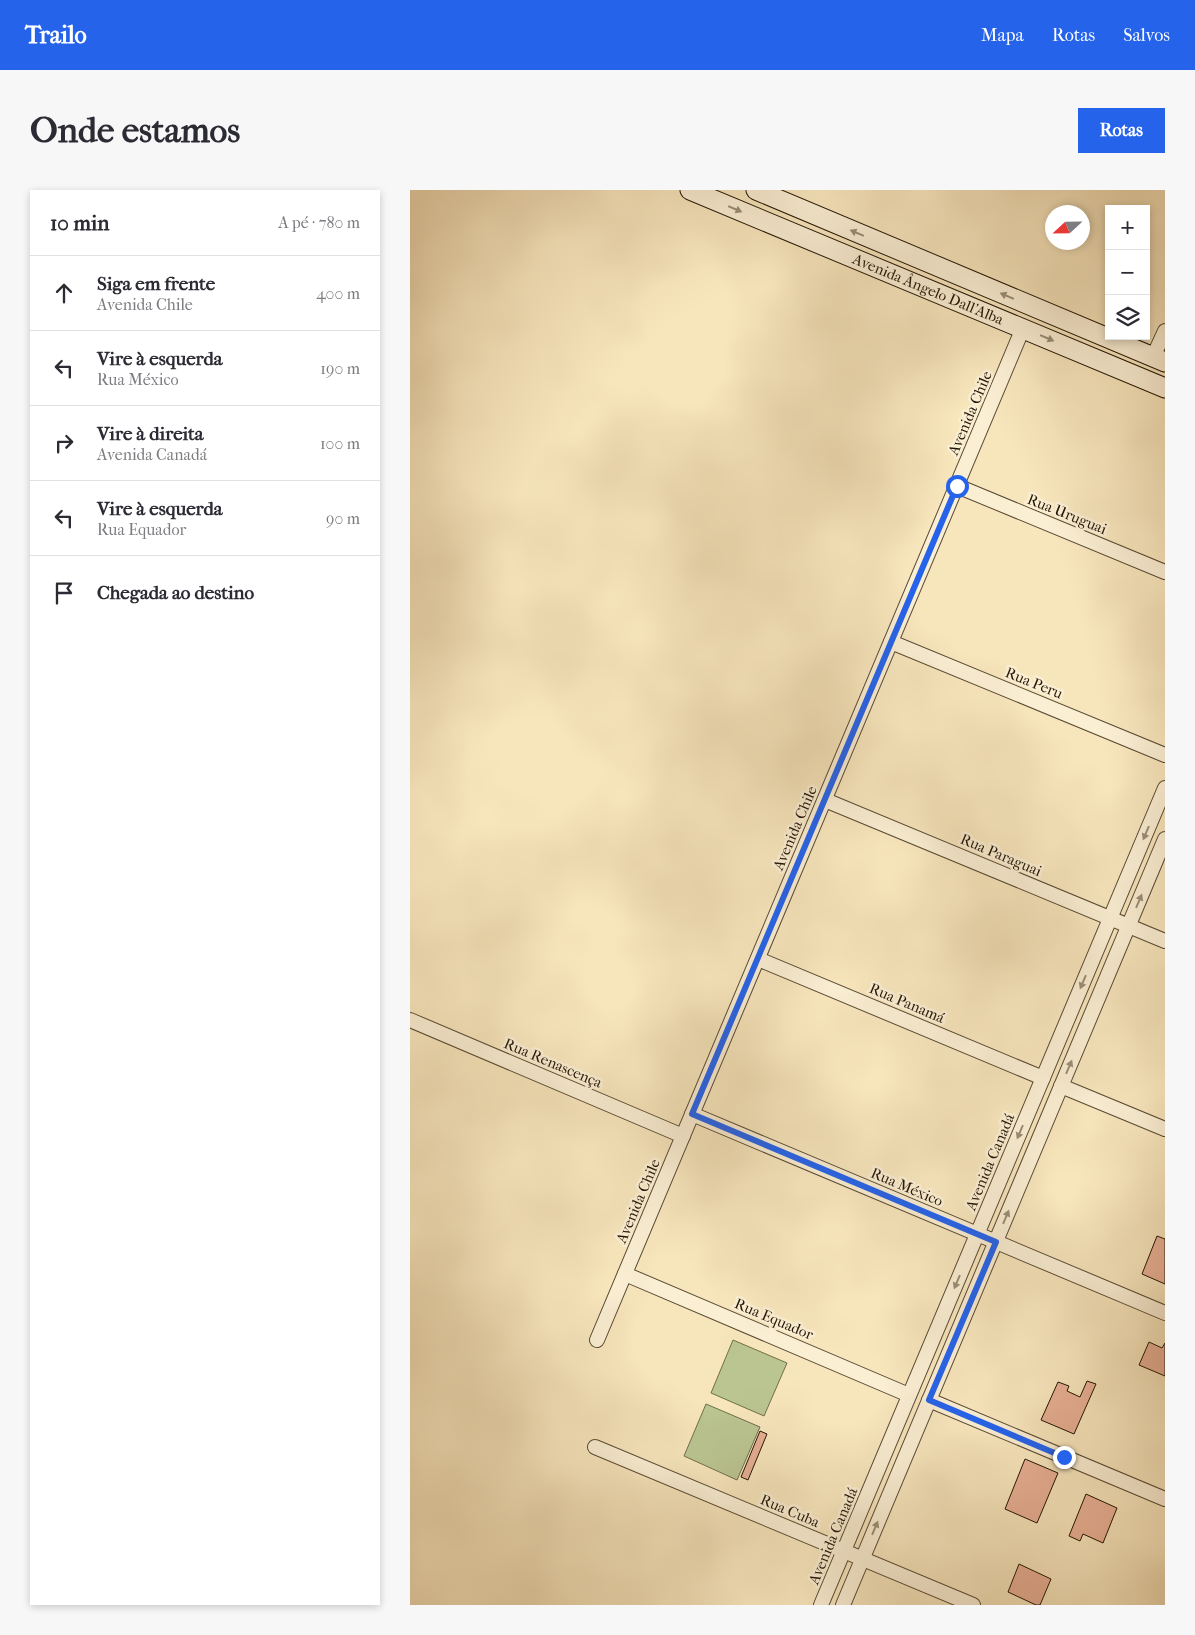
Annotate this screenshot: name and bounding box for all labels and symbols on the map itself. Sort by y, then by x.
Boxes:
one-way arrow [728,205,742,213]
north arrow [1045,205,1090,250]
one-way arrow [850,228,864,236]
street label: Avenida Ângelo Dall'Alba [849,249,1007,329]
one-way arrow [1000,291,1014,299]
one-way arrow [1040,335,1054,343]
street label: Avenida Chile [944,368,996,459]
route start [946,475,969,498]
street label: Rua Uruguai [1025,490,1110,538]
street label: Rua Peru [1003,663,1066,703]
street label: Avenida Chile [769,783,821,874]
one-way arrow [1142,826,1150,841]
street label: Rua Paraguai [958,830,1045,880]
one-way arrow [1135,894,1143,908]
one-way arrow [1079,975,1087,990]
street label: Rua Panamá [867,979,948,1027]
street label: Rua Renascença [501,1034,606,1092]
one-way arrow [1066,1060,1074,1074]
street label: Avenida Canadá [961,1110,1019,1214]
one-way arrow [1016,1125,1024,1140]
street label: Avenida Chile [612,1156,664,1247]
street label: Rua México [868,1164,946,1210]
one-way arrow [1003,1210,1011,1224]
one-way arrow [953,1275,961,1290]
street label: Rua Equador [732,1294,817,1344]
route end [1053,1446,1076,1469]
street label: Avenida Canadá [804,1484,862,1588]
street label: Rua Cuba [758,1490,823,1532]
one-way arrow [872,1521,880,1535]

